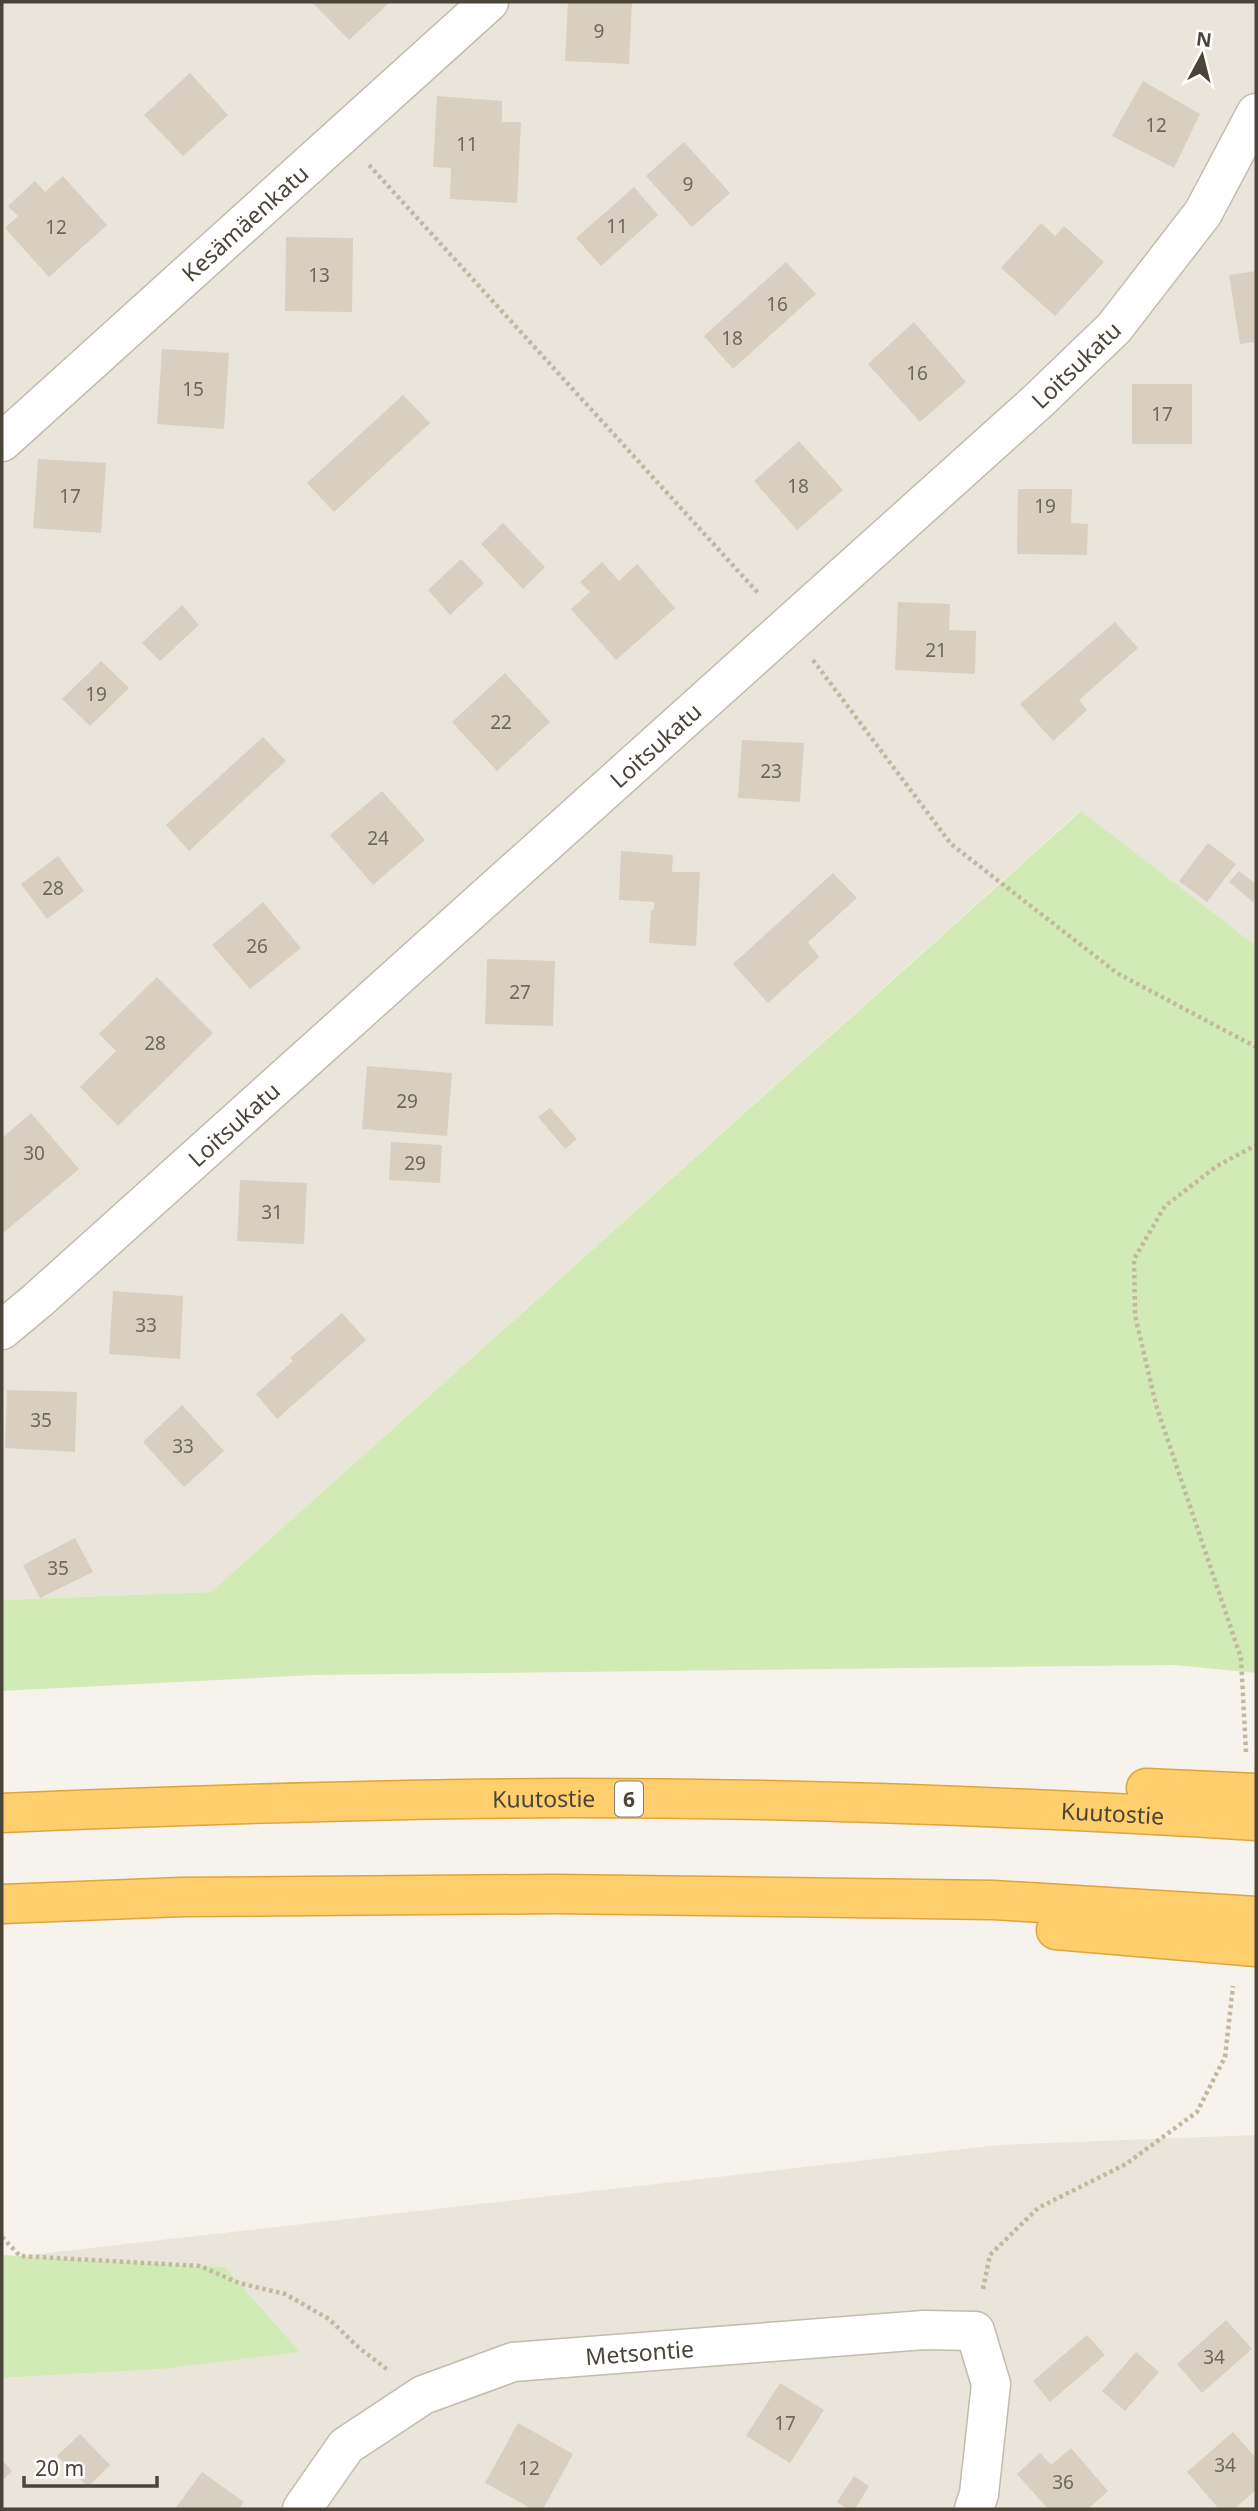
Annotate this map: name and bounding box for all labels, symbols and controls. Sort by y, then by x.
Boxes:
house number: 9 [594,18,604,44]
north arrow [1167,21,1237,91]
text: N [1195,25,1213,53]
house number: 12 [1145,112,1167,138]
house number: 11 [456,131,478,157]
street label: Kesämäenkatu [174,157,315,288]
house number: 9 [683,171,693,197]
house number: 11 [606,213,628,239]
house number: 12 [45,214,67,240]
house number: 13 [308,262,330,288]
house number: 16 [766,291,788,317]
street label: Loitsukatu [1024,314,1128,415]
house number: 18 [721,325,743,351]
house number: 16 [906,360,928,386]
house number: 15 [182,376,204,402]
house number: 17 [1151,401,1173,427]
house number: 18 [787,473,809,499]
house number: 17 [59,483,81,509]
house number: 19 [1034,493,1056,519]
house number: 21 [925,637,947,663]
house number: 19 [85,681,107,707]
street label: Loitsukatu [603,695,708,795]
house number: 22 [490,709,512,735]
house number: 23 [760,758,782,784]
house number: 24 [367,825,389,851]
house number: 28 [42,875,64,901]
house number: 26 [246,933,268,959]
house number: 27 [509,979,531,1005]
house number: 28 [144,1030,166,1056]
street label: Loitsukatu [181,1074,286,1174]
house number: 29 [396,1088,418,1114]
house number: 30 [23,1140,45,1166]
house number: 29 [404,1150,426,1176]
house number: 31 [261,1199,283,1225]
house number: 33 [135,1312,157,1338]
house number: 35 [30,1407,52,1433]
house number: 33 [172,1433,194,1459]
house number: 35 [47,1555,69,1581]
street label: Kuutostie [492,1782,595,1815]
road number: 6 [615,1782,643,1816]
street label: Kuutostie [1060,1794,1165,1832]
street label: Metsontie [584,2332,695,2372]
house number: 34 [1203,2344,1225,2370]
house number: 17 [774,2410,796,2436]
scale bar [24,2444,158,2488]
house number: 34 [1214,2452,1236,2478]
text: 20 m [35,2454,84,2482]
house number: 12 [518,2455,540,2481]
house number: 36 [1052,2469,1074,2495]

